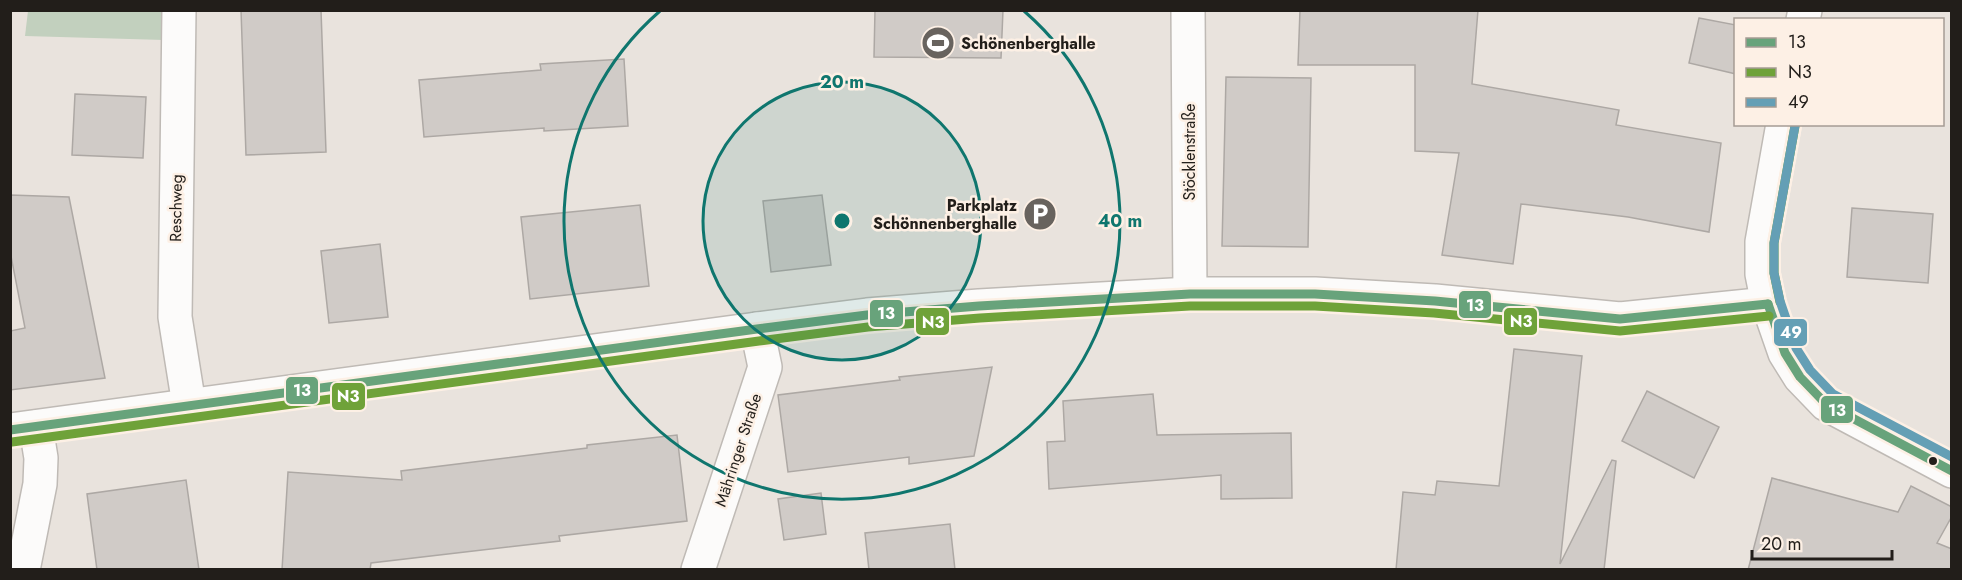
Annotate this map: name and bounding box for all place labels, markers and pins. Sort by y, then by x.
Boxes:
sports icon: Schönenberghalle [920,25,956,61]
place label: Schönenberghalle [961,32,1096,55]
place label: Parkplatz Schönnenberghalle [873,194,1018,235]
parking icon: Parkplatz Schönnenberghalle [1022,196,1058,232]
centre of rings [832,211,852,231]
unlabelled marker [1927,455,1939,467]

